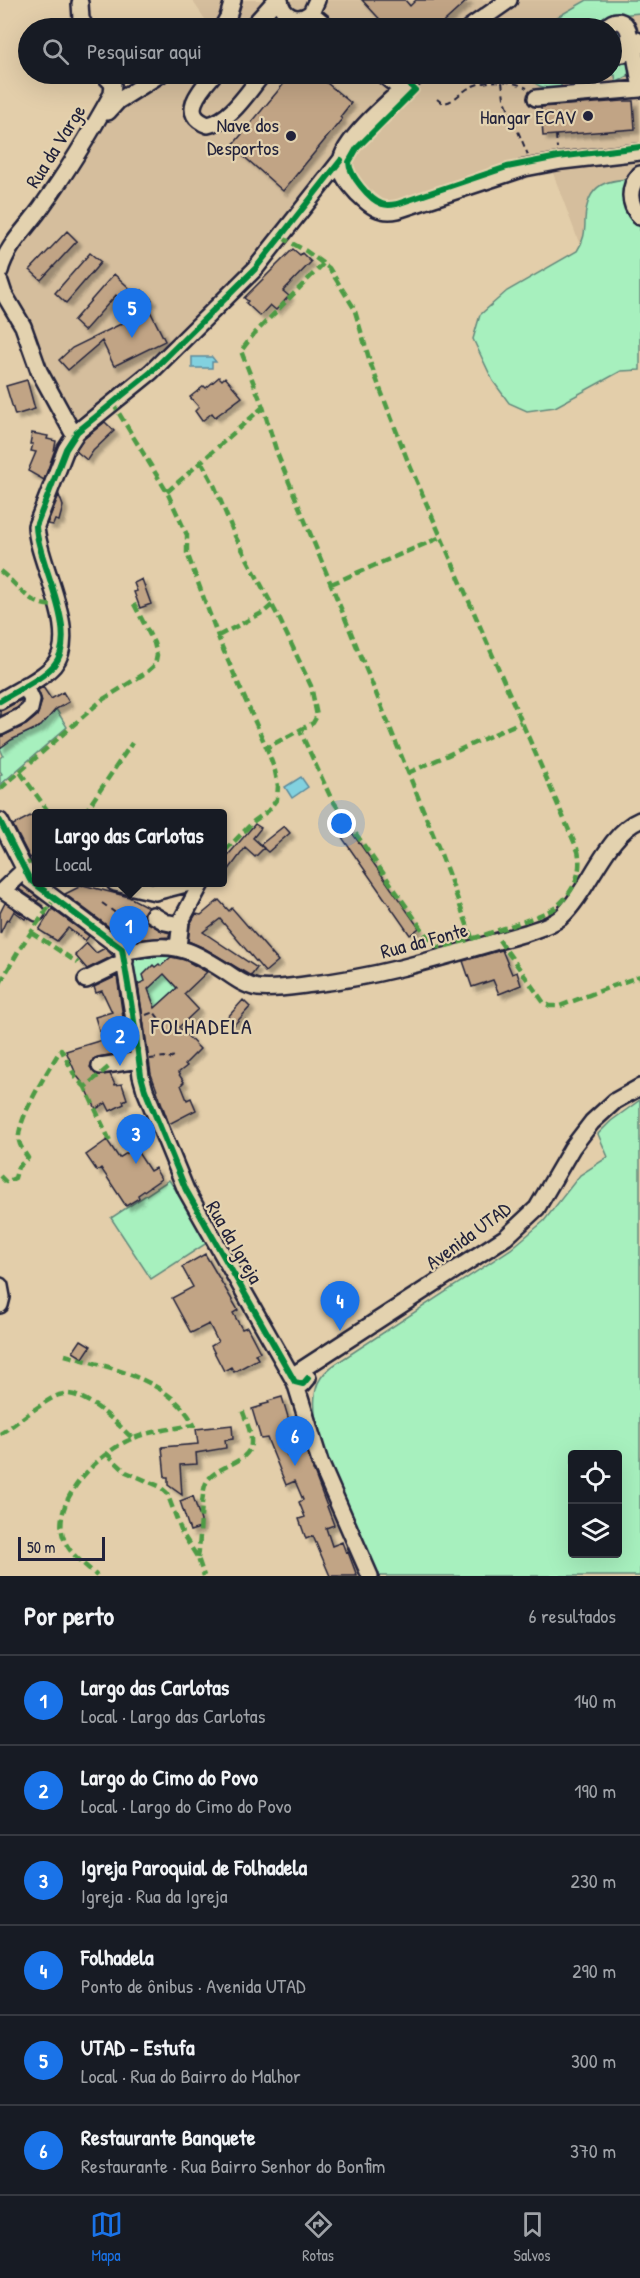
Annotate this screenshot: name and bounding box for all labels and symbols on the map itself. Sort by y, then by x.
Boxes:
street label: Rua da Varge [19,99,91,193]
place label: Hangar ECAV [480,103,577,130]
marker: Hangar ECAV [581,109,595,123]
place label: Nave dos Desportos [207,111,279,161]
marker: Nave dos Desportos [284,129,298,143]
pin: 5 [112,288,152,338]
your location [327,809,356,838]
pin: 1 [110,906,148,956]
street label: Rua da Fonte [377,915,471,965]
district label: FOLHADELA [150,1011,253,1041]
pin: 2 [100,1016,140,1066]
pin: 3 [116,1114,156,1164]
street label: Avenida UTAD [420,1195,516,1275]
street label: Rua da Igreja [200,1196,270,1289]
pin: 4 [320,1282,360,1331]
pin: 6 [276,1416,314,1466]
scale bar [18,1534,105,1562]

